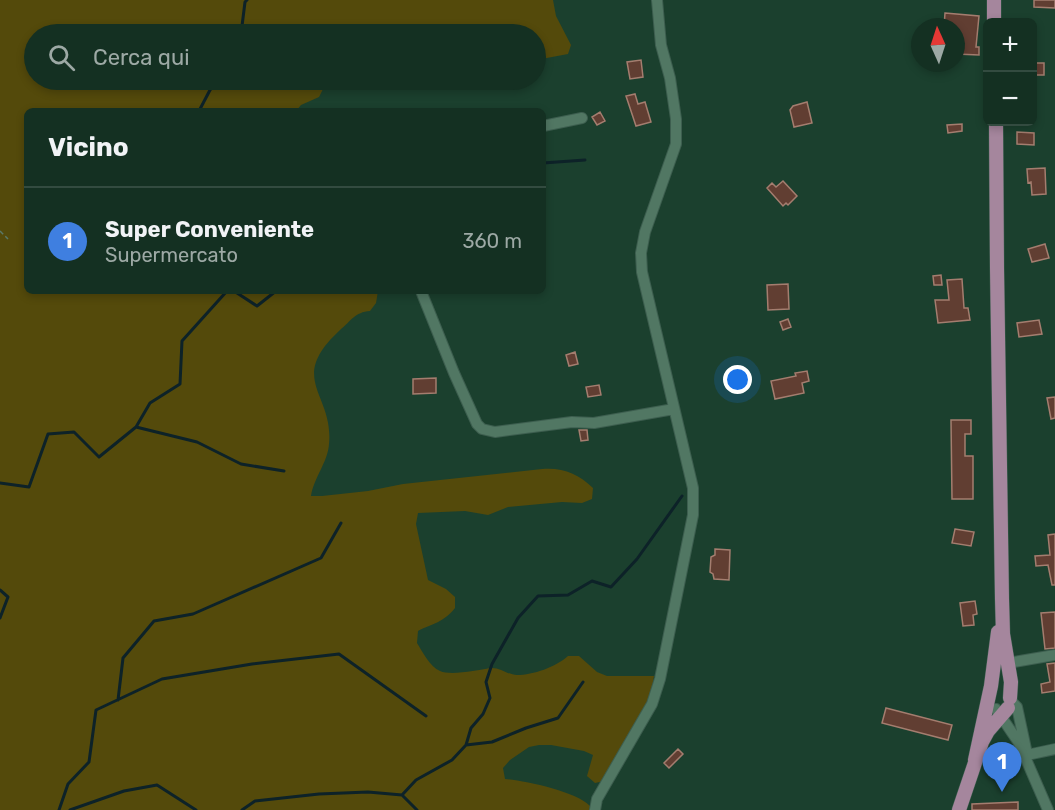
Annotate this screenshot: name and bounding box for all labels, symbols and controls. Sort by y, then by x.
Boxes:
north arrow [911,18,965,72]
map controls [983,18,1037,126]
button: + [983,18,1037,72]
search box [24,24,546,90]
icon: search [45,41,78,74]
text: Cerca qui [93,44,189,71]
button: − [983,72,1037,126]
text: Vicino [48,132,129,163]
text: Super Conveniente [105,216,314,243]
text: 1 [63,229,72,253]
text: 360 m [463,229,522,253]
text: Supermercato [105,243,238,267]
your location [723,365,752,394]
pin: 1 [982,742,1022,792]

